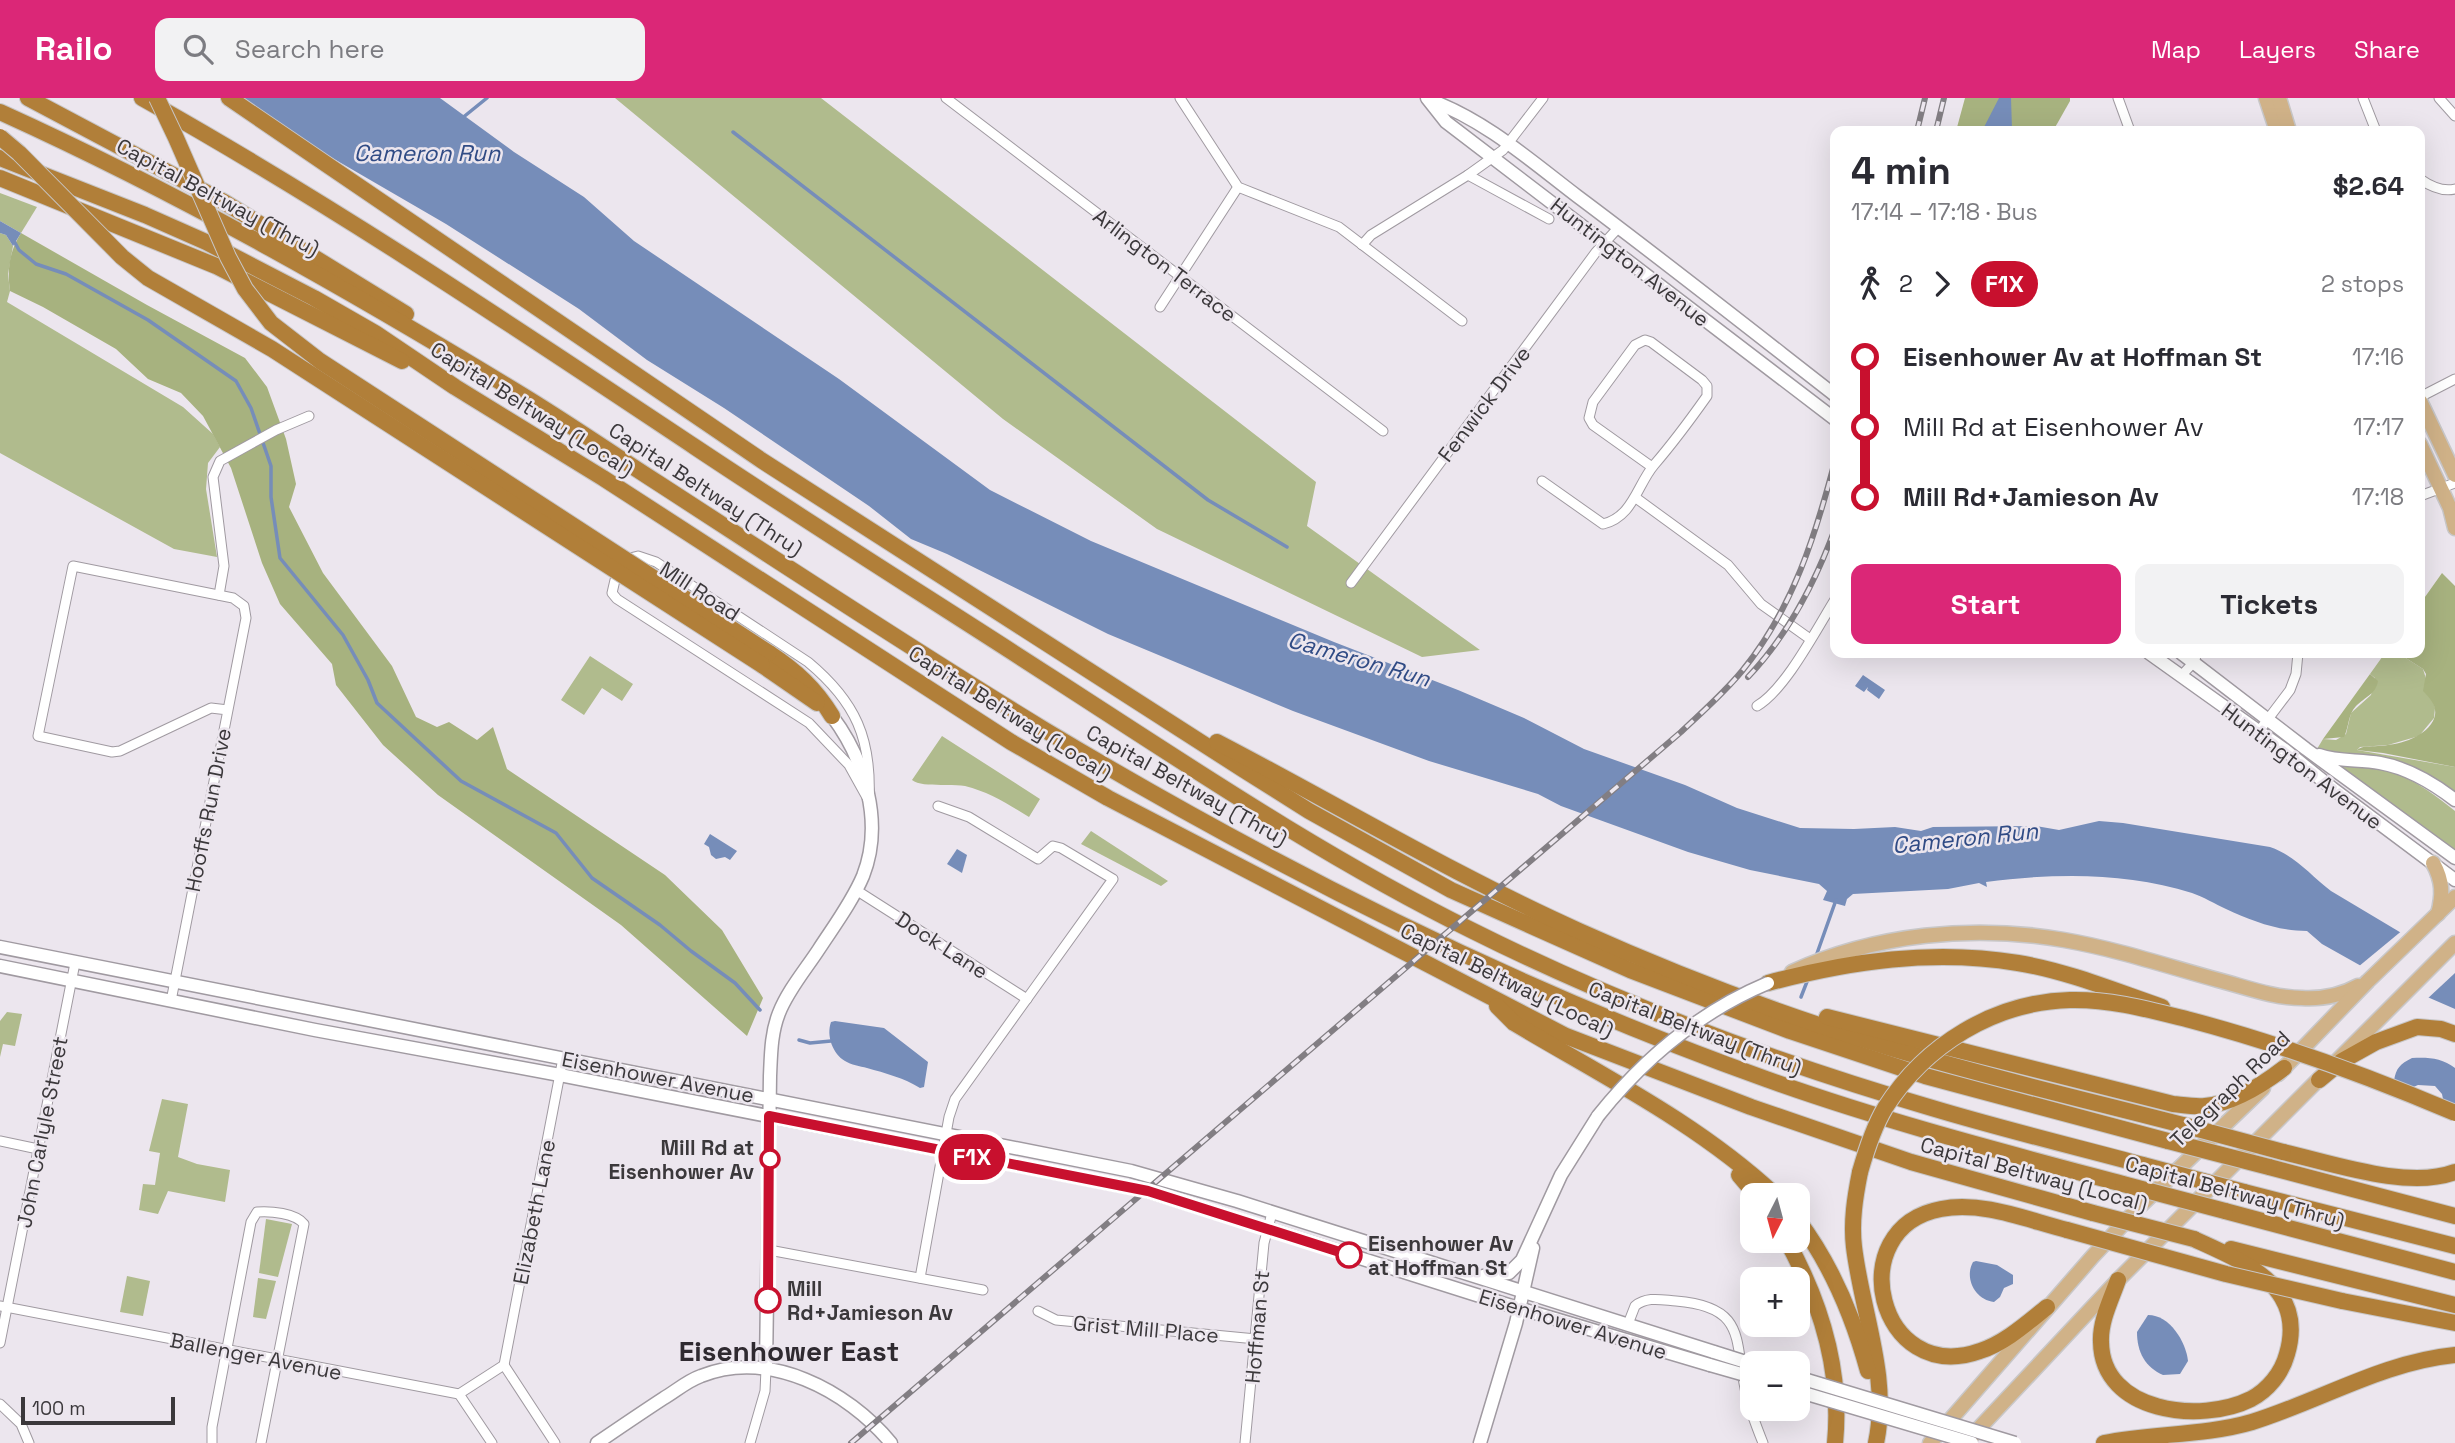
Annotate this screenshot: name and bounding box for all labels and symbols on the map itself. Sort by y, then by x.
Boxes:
street label: Capital Beltway (Thru) [112,132,324,262]
water label: Cameron Run [354,138,501,168]
street label: Huntington Avenue [1545,191,1715,333]
street label: Arlington Terrace [1088,202,1242,328]
street label: Capital Beltway (Local) [425,335,639,483]
street label: Fenwick Drive [1432,341,1536,467]
street label: Capital Beltway (Thru) [604,416,808,562]
street label: Mill Road [655,555,745,627]
water label: Cameron Run [1284,624,1434,694]
street label: Capital Beltway (Local) [903,639,1117,787]
street label: Huntington Avenue [2216,697,2388,835]
street label: Capital Beltway (Thru) [1082,718,1292,852]
street label: Hooffs Run Drive [179,726,237,894]
water label: Cameron Run [1891,815,2040,861]
street label: Dock Lane [891,905,993,985]
street label: Capital Beltway (Local) [1396,917,1618,1043]
street label: Capital Beltway (Thru) [1585,975,1805,1081]
street label: Telegraph Road [2164,1025,2296,1153]
street label: John Carlyle Street [10,1034,74,1230]
street label: Eisenhower Avenue [560,1045,756,1109]
street label: Capital Beltway (Local) [1917,1131,2151,1217]
place label: Mill Rd at Eisenhower Av [608,1134,754,1185]
line badge: F1X [932,1134,1012,1180]
street label: Elizabeth Lane [507,1137,561,1287]
marker: Mill Rd at Eisenhower Av [760,1149,780,1169]
street label: Capital Beltway (Thru) [2122,1150,2348,1234]
north arrow [1740,1183,1810,1253]
place label: Eisenhower Av at Hoffman St [1368,1230,1514,1281]
marker: Eisenhower Av at Hoffman St [1336,1242,1362,1268]
street label: Hoffman St [1239,1269,1275,1385]
place label: Mill Rd+Jamieson Av [787,1275,954,1326]
street label: Eisenhower Avenue [1476,1283,1670,1365]
marker: Mill Rd+Jamieson Av [755,1287,781,1313]
street label: Grist Mill Place [1072,1309,1220,1349]
street label: Ballenger Avenue [168,1326,344,1386]
district label: Eisenhower East [679,1333,899,1369]
scale bar [21,1394,175,1426]

